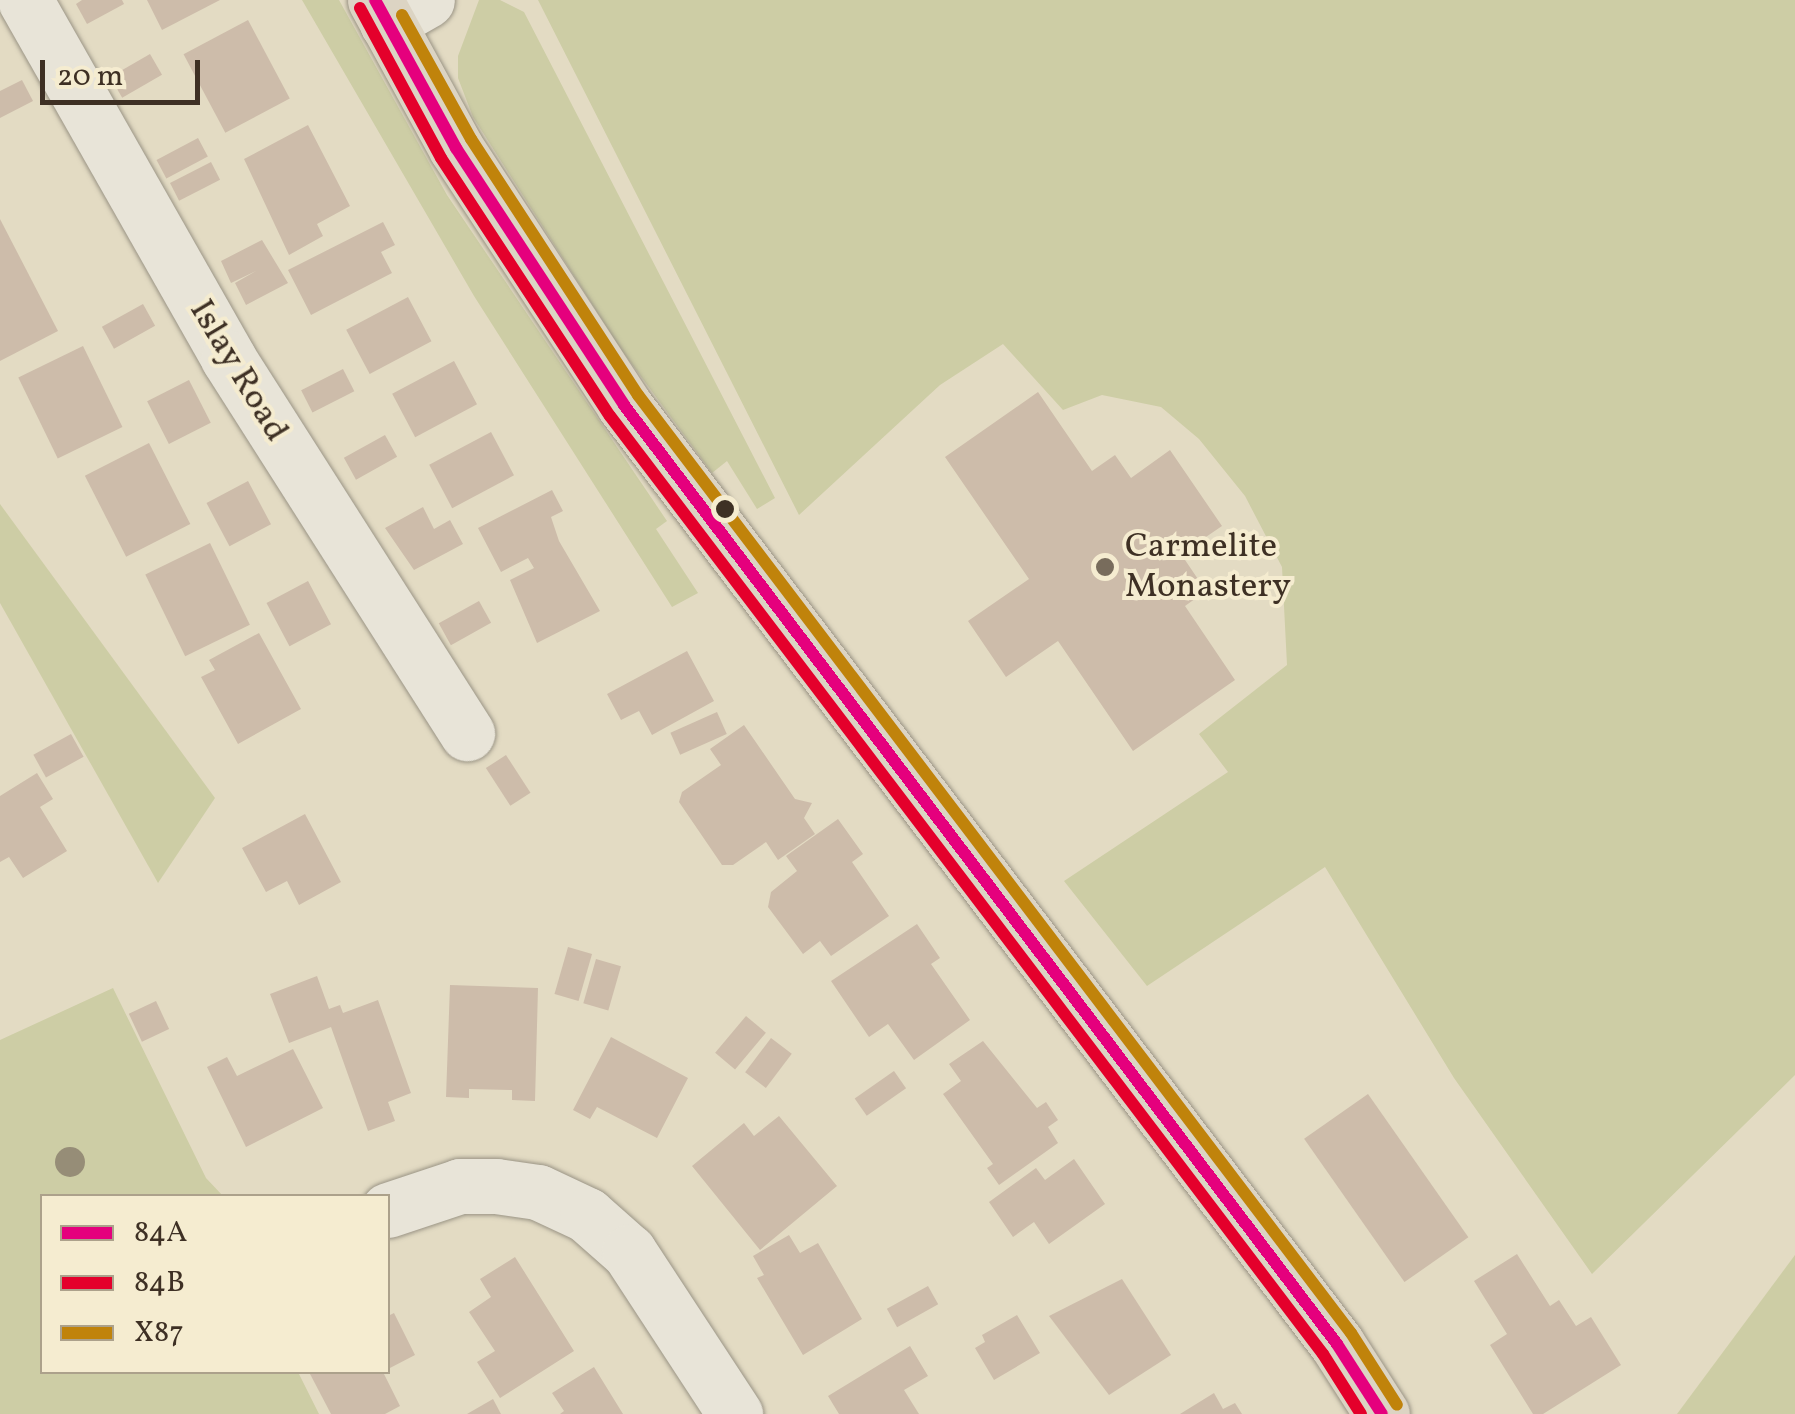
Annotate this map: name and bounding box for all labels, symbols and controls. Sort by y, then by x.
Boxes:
scale bar [45,40,205,102]
text: 20 m [57,56,123,98]
street label: Islay Road [179,292,297,450]
unlabelled marker [715,499,735,519]
place label: Carmelite Monastery [1125,526,1291,608]
marker: Carmelite Monastery [1094,556,1116,578]
legend [40,1194,390,1374]
text: 84A [134,1212,187,1254]
text: 84B [134,1262,185,1304]
text: X87 [134,1312,184,1354]

